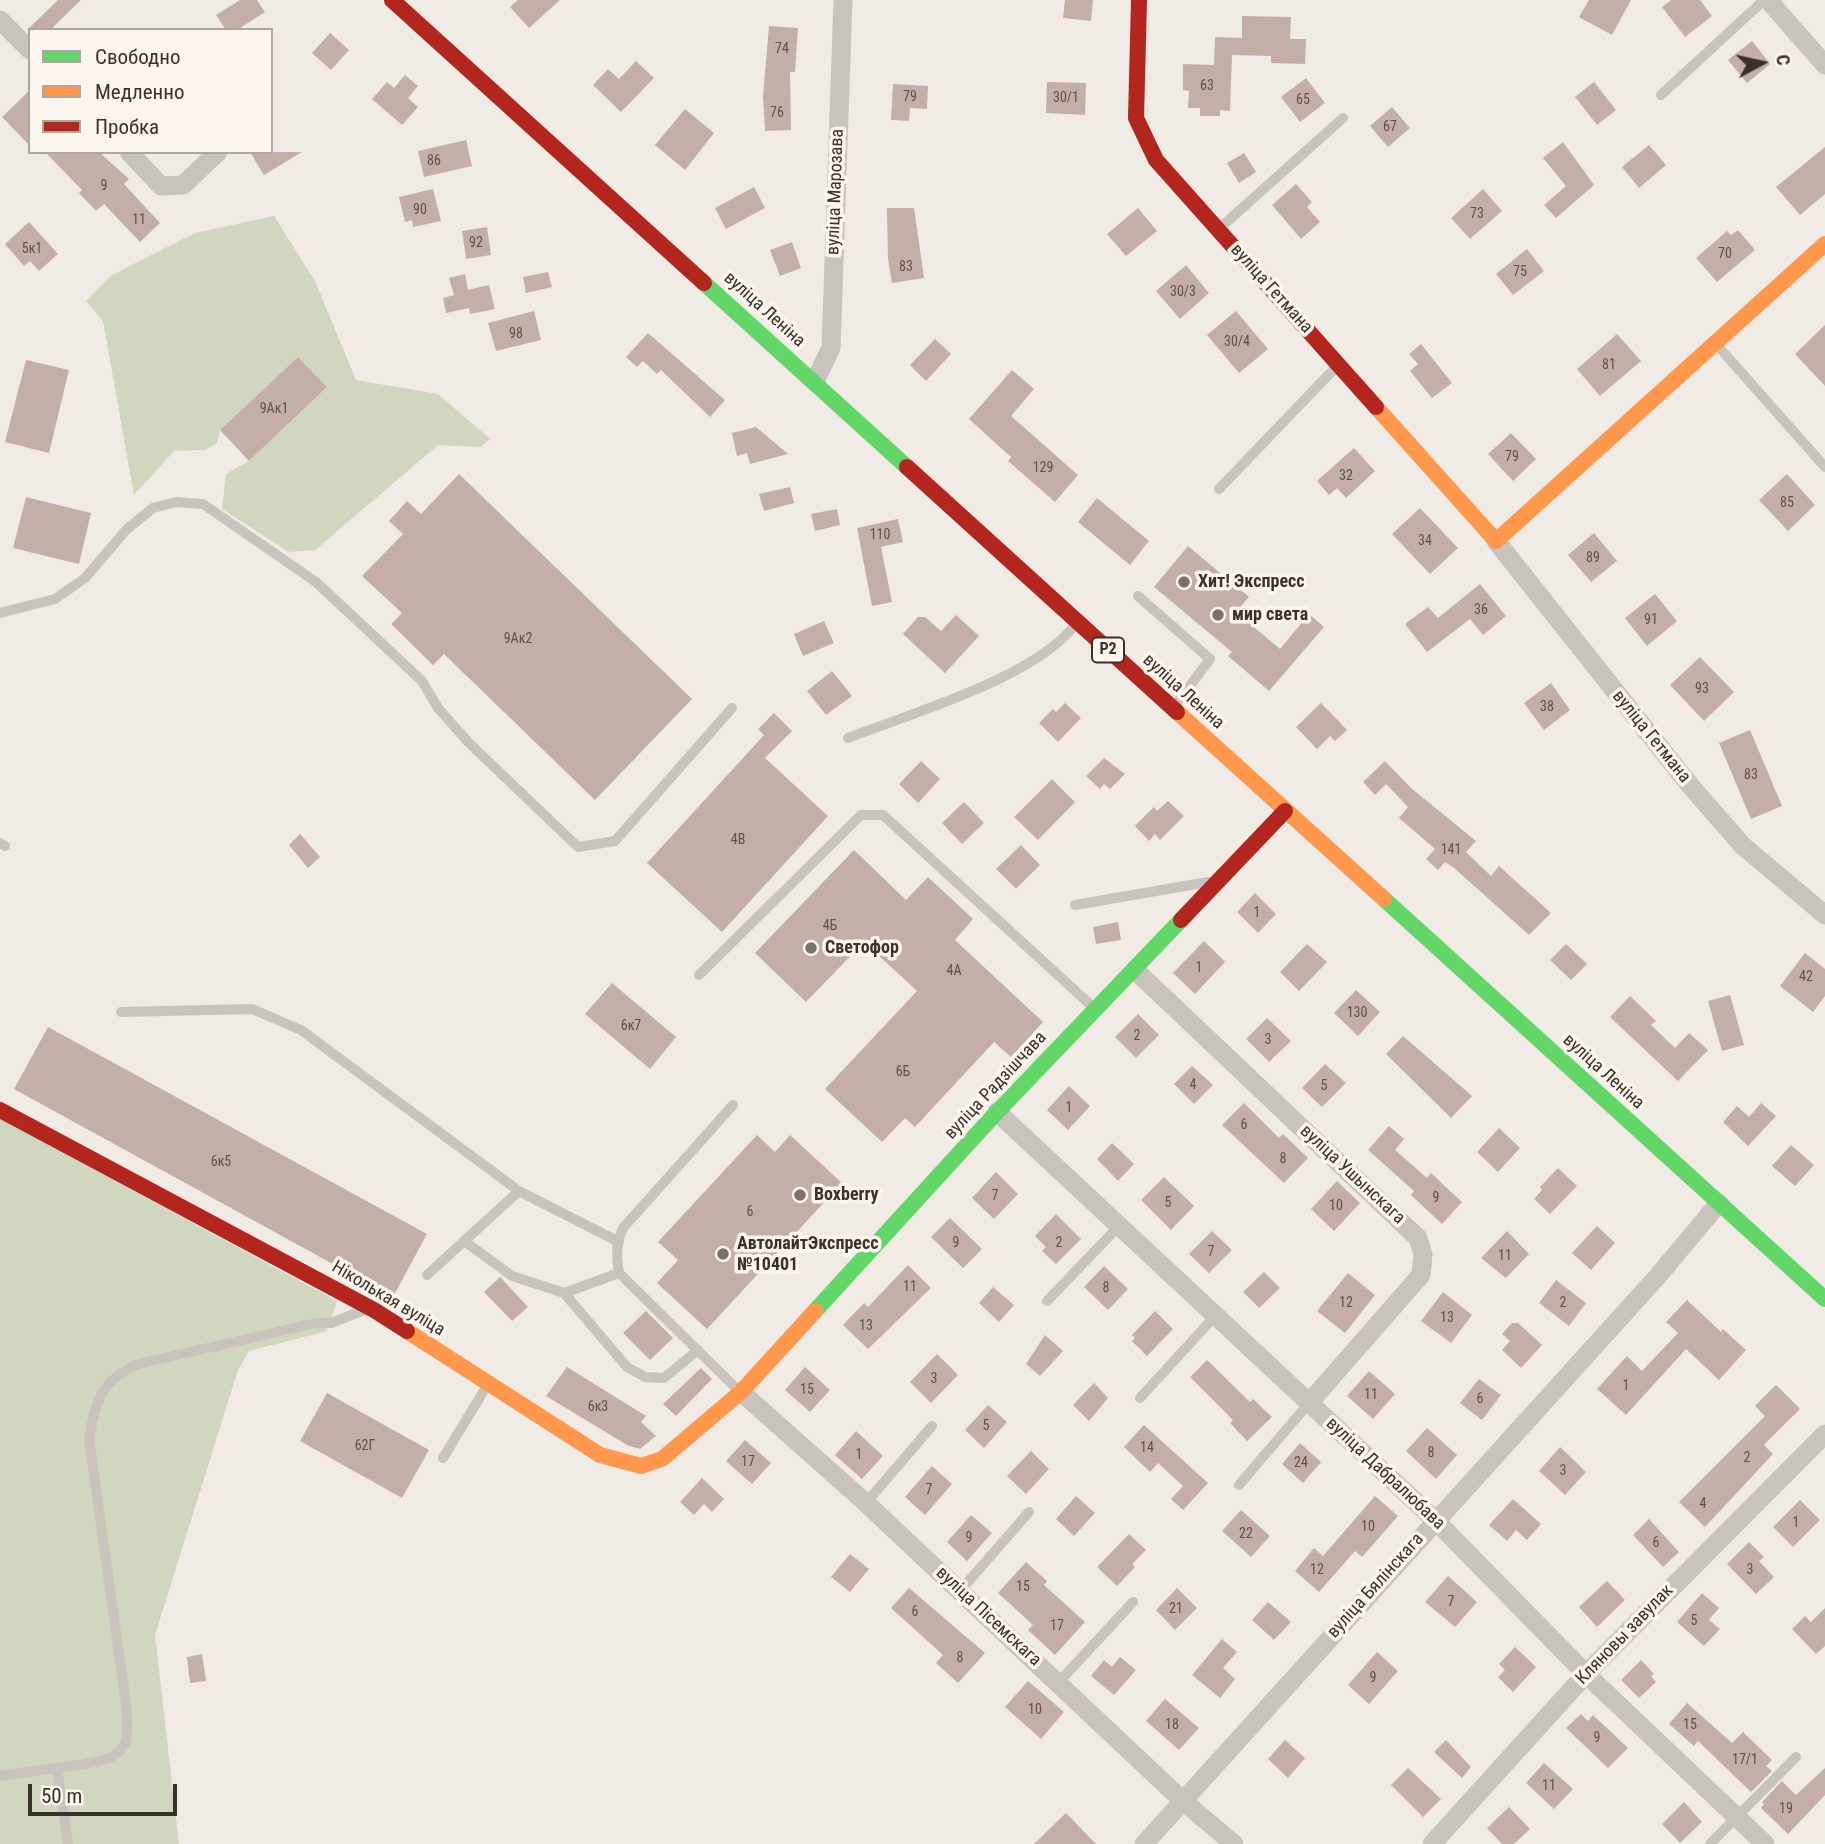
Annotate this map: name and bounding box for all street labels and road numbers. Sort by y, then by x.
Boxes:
street label: вуліца Марозава [823,129,849,255]
street label: вуліца Гетмана [1225,240,1317,338]
street label: вуліца Леніна [719,268,809,352]
road number: Р2 [1092,638,1124,663]
street label: вуліца Леніна [1138,650,1228,734]
street label: вуліца Гетмана [1607,686,1695,788]
street label: вуліца Радзішчава [941,1028,1051,1144]
street label: вуліца Леніна [1558,1030,1648,1114]
street label: вуліца Ушынскага [1295,1121,1409,1229]
street label: Ніколькая вуліца [328,1257,448,1341]
street label: вуліца Дабралюбава [1321,1413,1449,1535]
street label: вуліца Бялінскага [1323,1529,1429,1643]
street label: вуліца Пісемскага [931,1563,1045,1671]
street label: Кляновы завулак [1572,1580,1678,1690]

